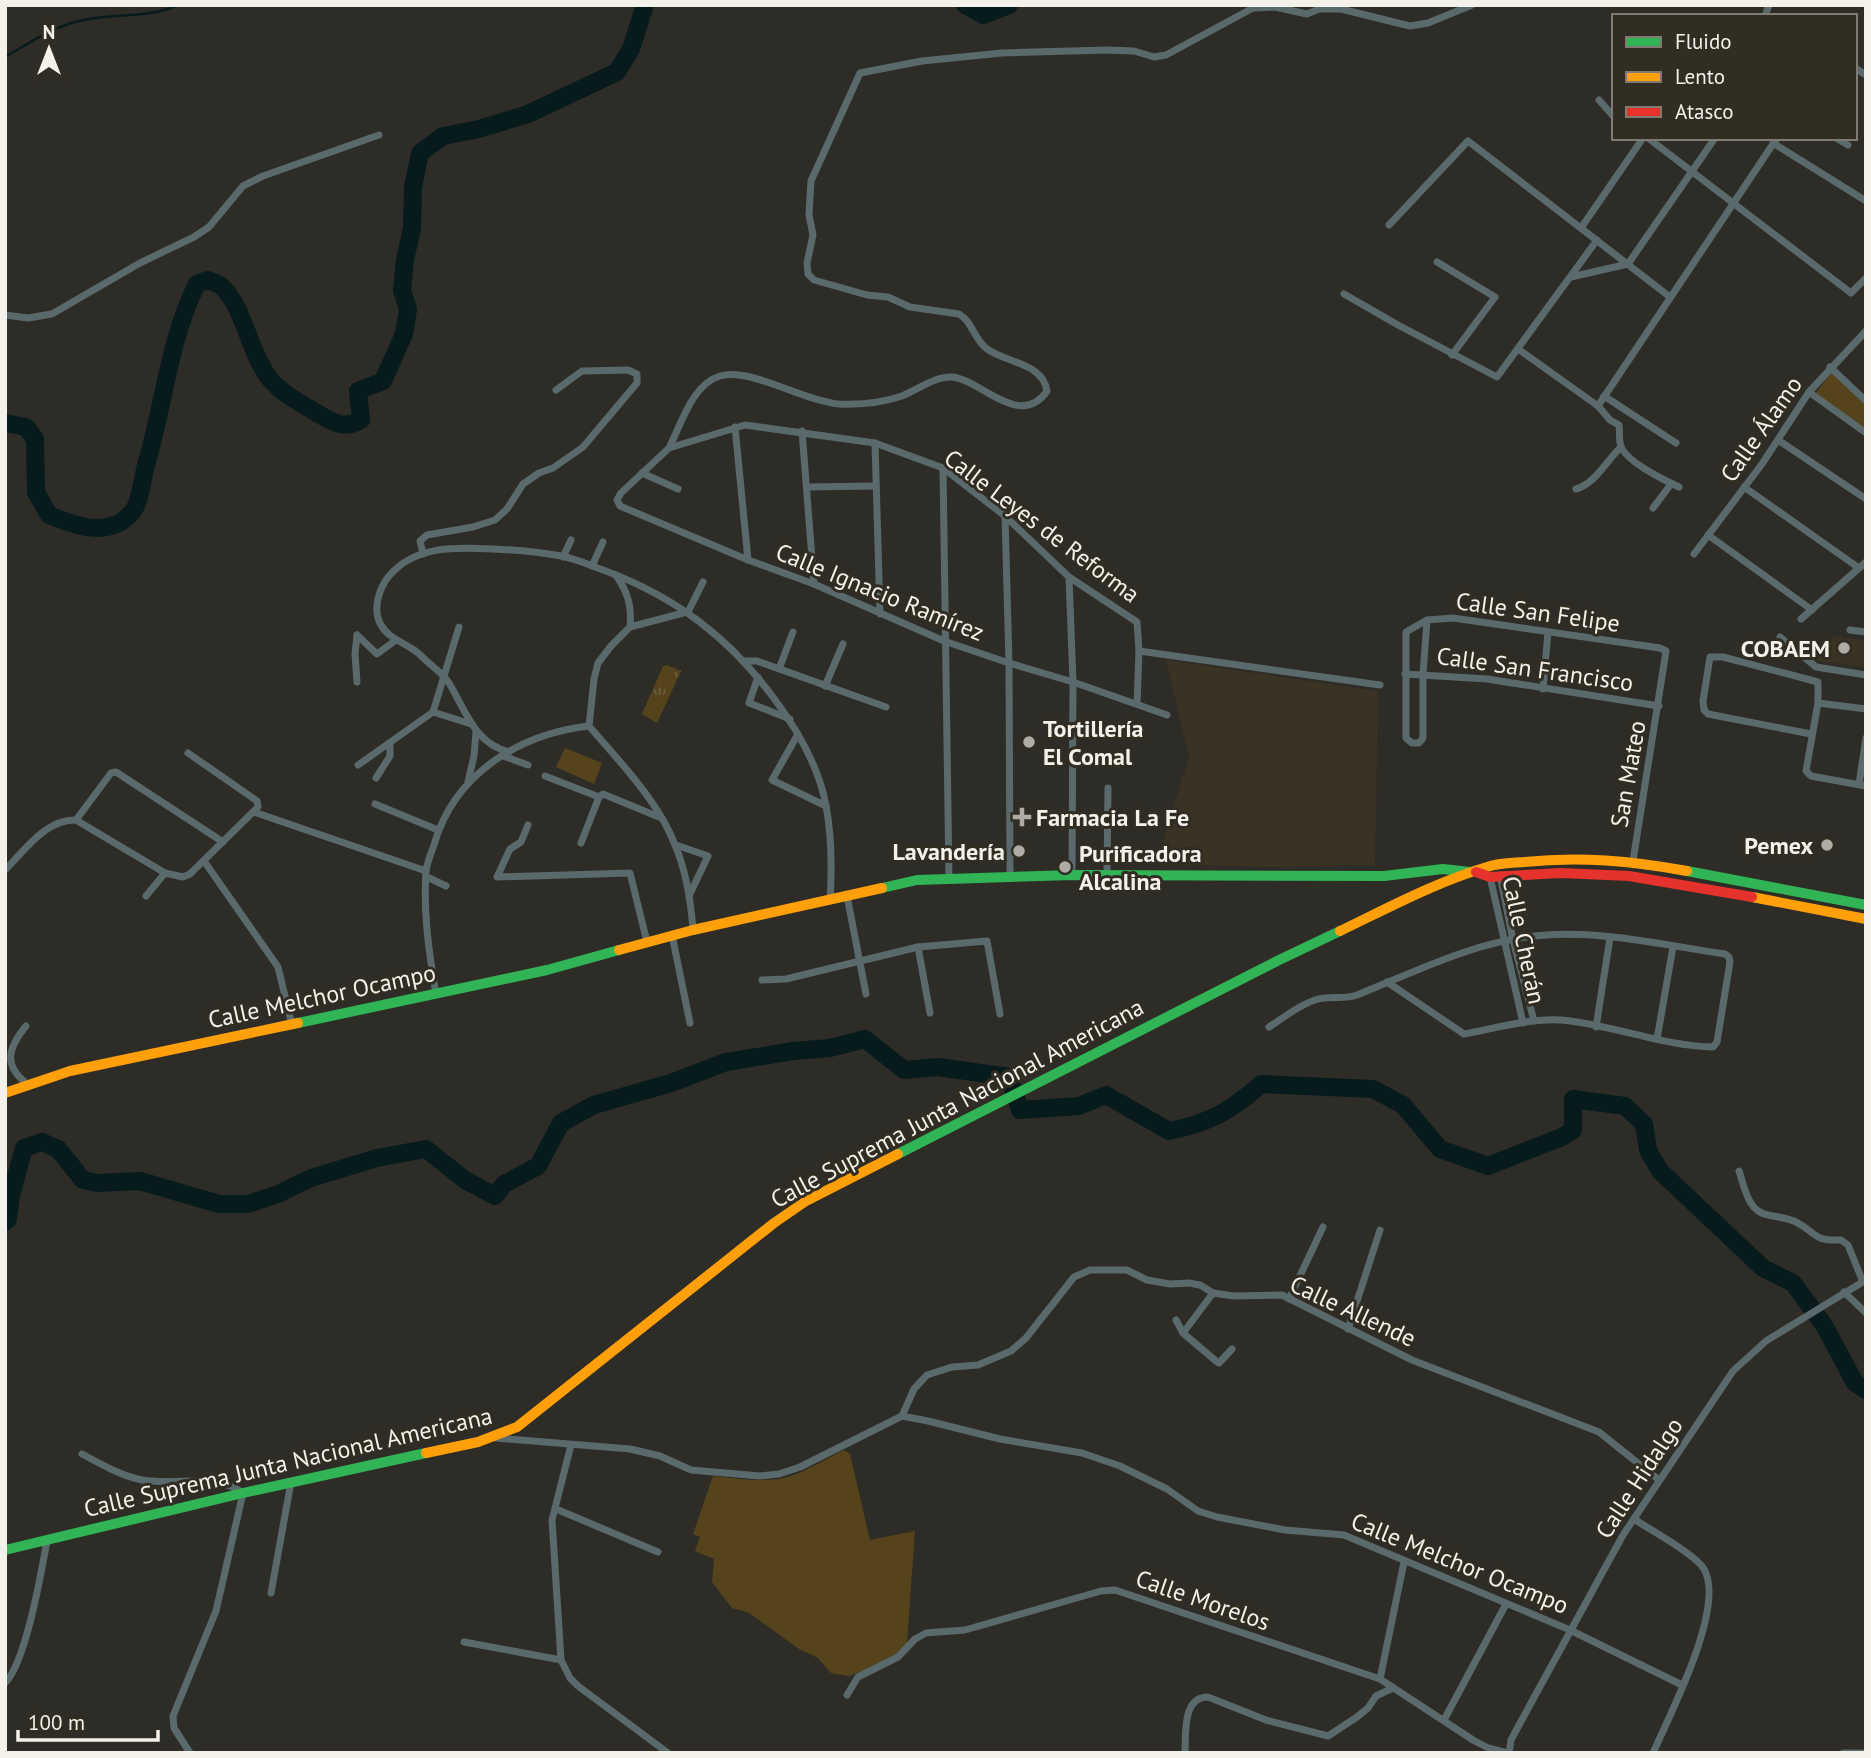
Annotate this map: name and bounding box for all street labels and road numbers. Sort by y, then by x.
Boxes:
street label: Calle Álamo [1713,370,1809,488]
street label: Calle Leyes de Reforma [938,442,1146,610]
street label: Calle Ignacio Ramírez [771,536,989,648]
street label: Calle San Felipe [1454,585,1622,639]
street label: Calle San Francisco [1435,640,1635,698]
street label: San Mateo [1603,718,1653,830]
street label: Calle Cherán [1495,873,1553,1007]
street label: Calle Melchor Ocampo [205,957,439,1035]
street label: Calle Suprema Junta Nacional Americana [765,991,1149,1215]
street label: Calle Allende [1285,1268,1421,1354]
street label: Calle Suprema Junta Nacional Americana [81,1400,495,1524]
street label: Calle Hidalgo [1588,1412,1690,1544]
street label: Calle Melchor Ocampo [1347,1505,1573,1621]
street label: Calle Morelos [1132,1563,1274,1637]

